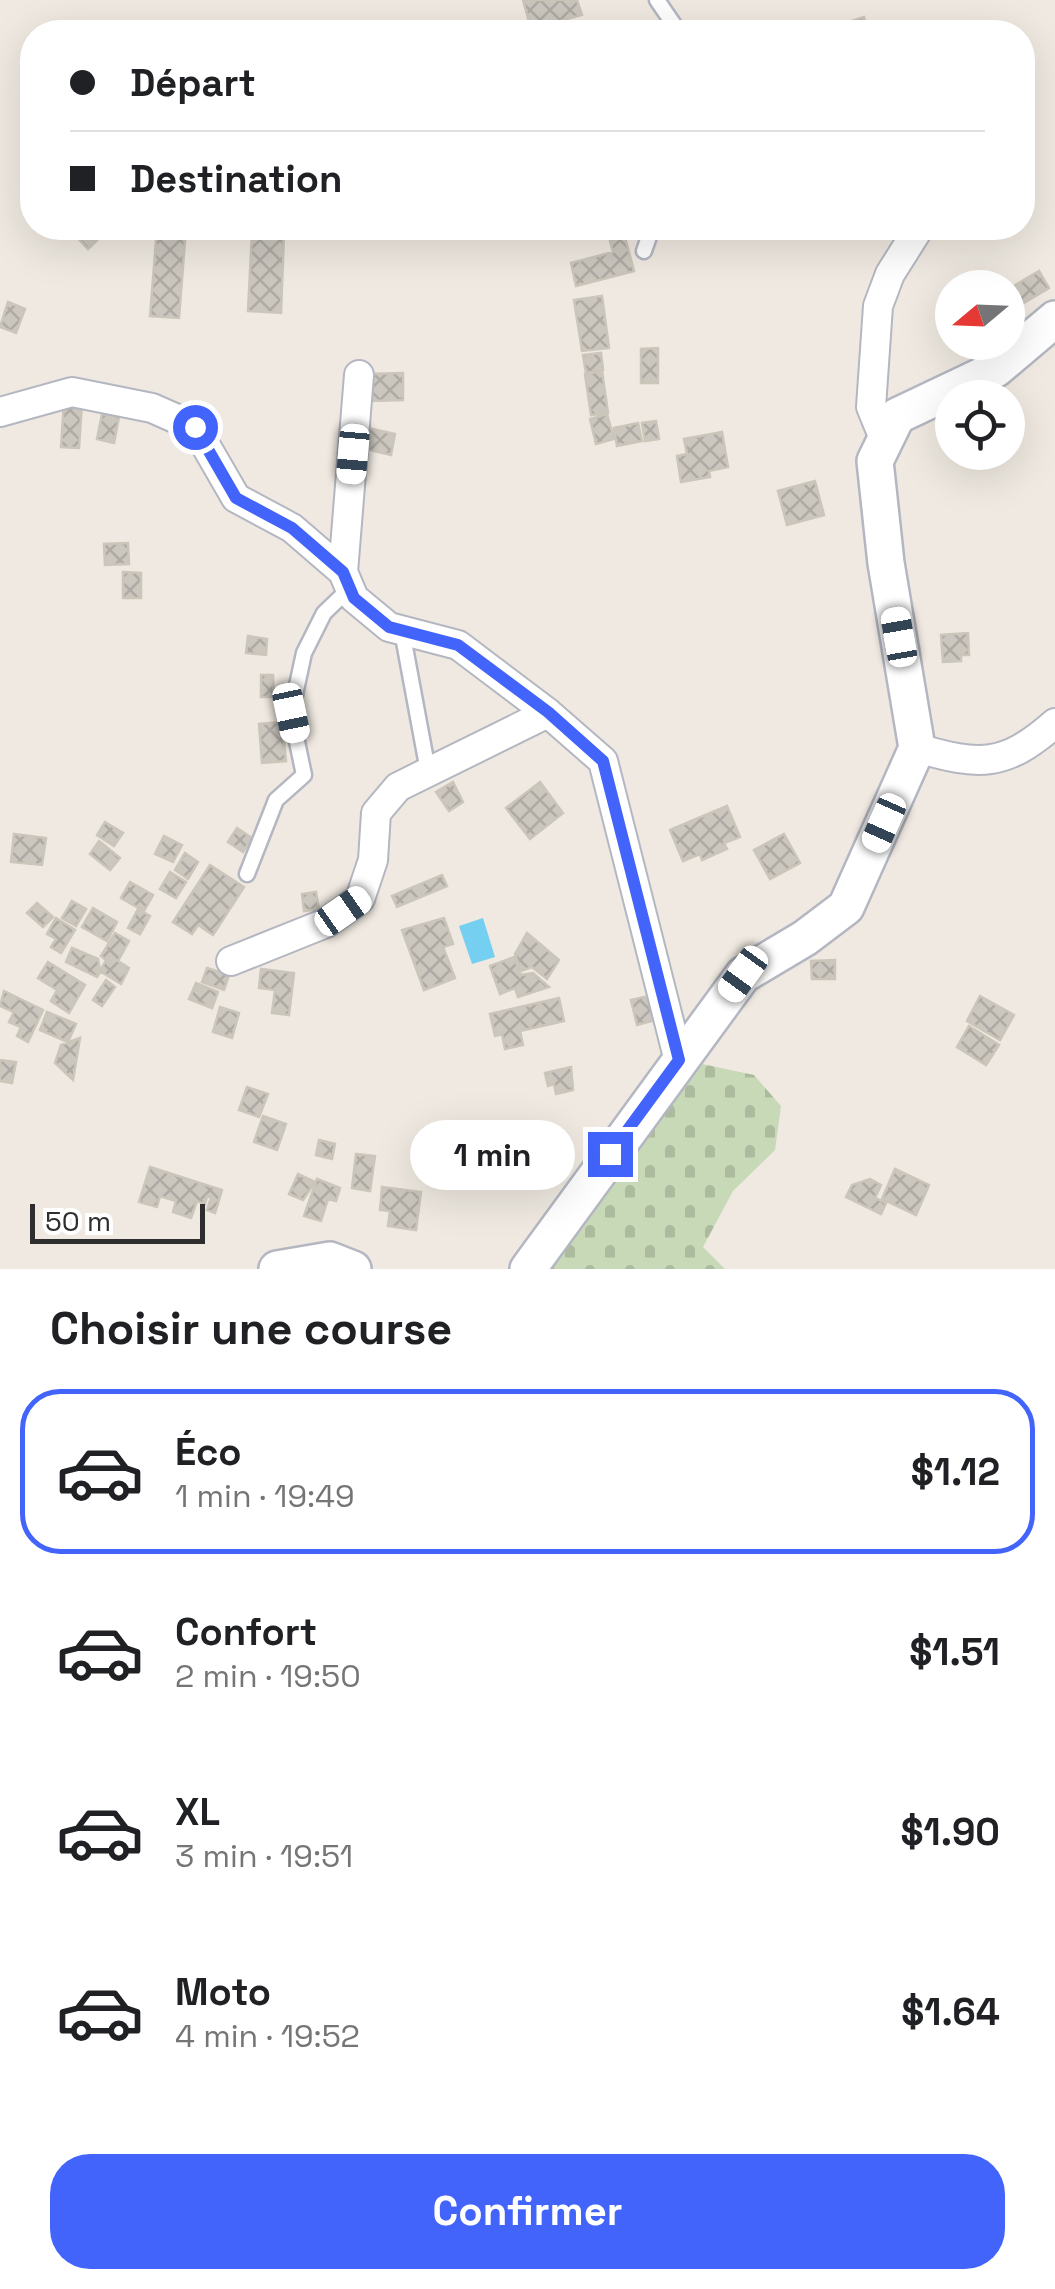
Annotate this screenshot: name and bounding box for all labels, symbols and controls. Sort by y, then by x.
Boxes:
text: Départ [130,59,256,107]
text: Destination [130,155,342,203]
north arrow [935,270,1025,360]
map controls [935,270,1025,470]
button: locate [935,380,1025,470]
route start [173,405,218,450]
car [335,423,371,485]
car [879,605,919,669]
car [270,681,312,745]
car [858,789,910,857]
car [310,882,376,940]
car [713,941,773,1007]
callout: 1 min [410,1119,575,1189]
route end [588,1132,633,1177]
text: 1 min [453,1135,532,1175]
scale bar [30,1199,205,1244]
text: 50 m [45,1203,111,1239]
text: Choisir une course [50,1300,452,1357]
icon: car [55,1427,145,1517]
text: Éco [175,1428,242,1476]
text: $1.12 [911,1448,1000,1496]
text: 1 min · 19:49 [175,1476,355,1516]
icon: car [55,1607,145,1697]
text: Confort [175,1608,317,1656]
text: $1.51 [909,1628,1000,1676]
text: 2 min · 19:50 [175,1656,361,1696]
icon: car [55,1787,145,1877]
text: XL [175,1788,220,1836]
text: $1.90 [900,1808,1000,1856]
text: 3 min · 19:51 [175,1836,353,1876]
icon: car [55,1967,145,2057]
text: Moto [175,1968,271,2016]
text: $1.64 [901,1988,1000,2036]
text: 4 min · 19:52 [175,2016,360,2056]
button: Confirmer [50,2154,1005,2269]

